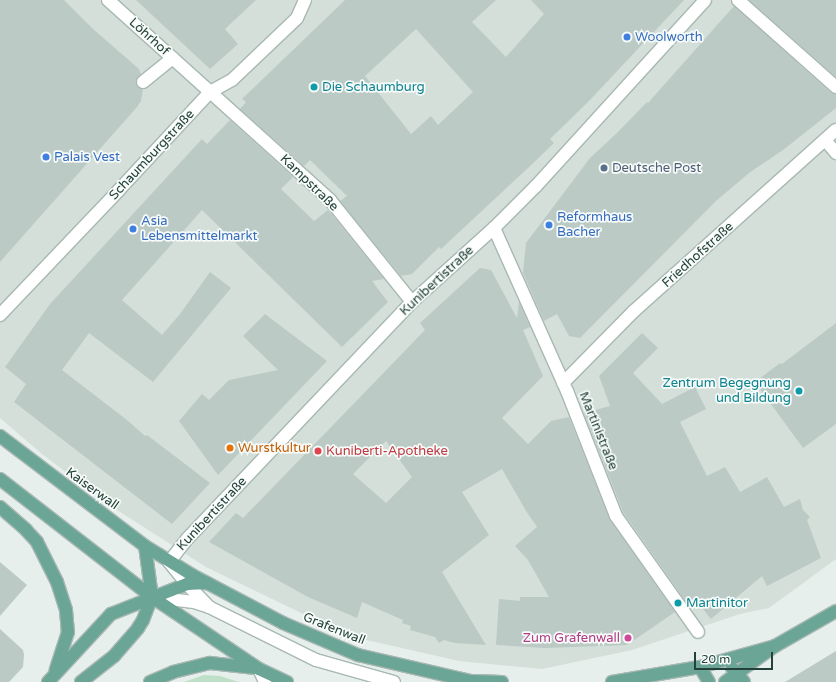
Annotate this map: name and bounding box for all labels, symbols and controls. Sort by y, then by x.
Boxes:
street label: Löhrhof [126,15,172,59]
place label: Woolworth [635,29,703,45]
marker: Woolworth [622,32,632,42]
place label: Die Schaumburg [322,79,425,95]
marker: Die Schaumburg [309,82,319,92]
street label: Schaumburgstraße [106,107,198,203]
place label: Palais Vest [54,149,120,165]
street label: Kampstraße [277,151,341,215]
marker: Palais Vest [41,152,51,162]
place label: Deutsche Post [612,160,701,176]
marker: Deutsche Post [599,163,609,173]
place label: Reformhaus Bacher [557,210,632,241]
place label: Asia Lebensmittelmarkt [141,214,257,245]
street label: Friedhofstraße [659,219,737,291]
marker: Reformhaus Bacher [544,220,554,230]
marker: Asia Lebensmittelmarkt [128,224,138,234]
street label: Kunibertistraße [397,243,477,319]
place label: Zentrum Begegnung und Bildung [662,376,791,407]
marker: Zentrum Begegnung und Bildung [794,386,804,396]
street label: Martinistraße [575,390,621,472]
place label: Wurstkultur [238,440,311,456]
marker: Wurstkultur [225,443,235,453]
place label: Kuniberti-Apotheke [326,443,448,459]
marker: Kuniberti-Apotheke [313,446,323,456]
street label: Kaiserwall [62,465,122,513]
street label: Kunibertistraße [174,474,250,554]
place label: Martinitor [686,595,748,611]
marker: Martinitor [673,598,683,608]
street label: Grafenwall [301,609,367,649]
place label: Zum Grafenwall [523,630,620,646]
marker: Zum Grafenwall [623,633,633,643]
scale bar [696,644,775,670]
text: 20 m [701,652,730,666]

